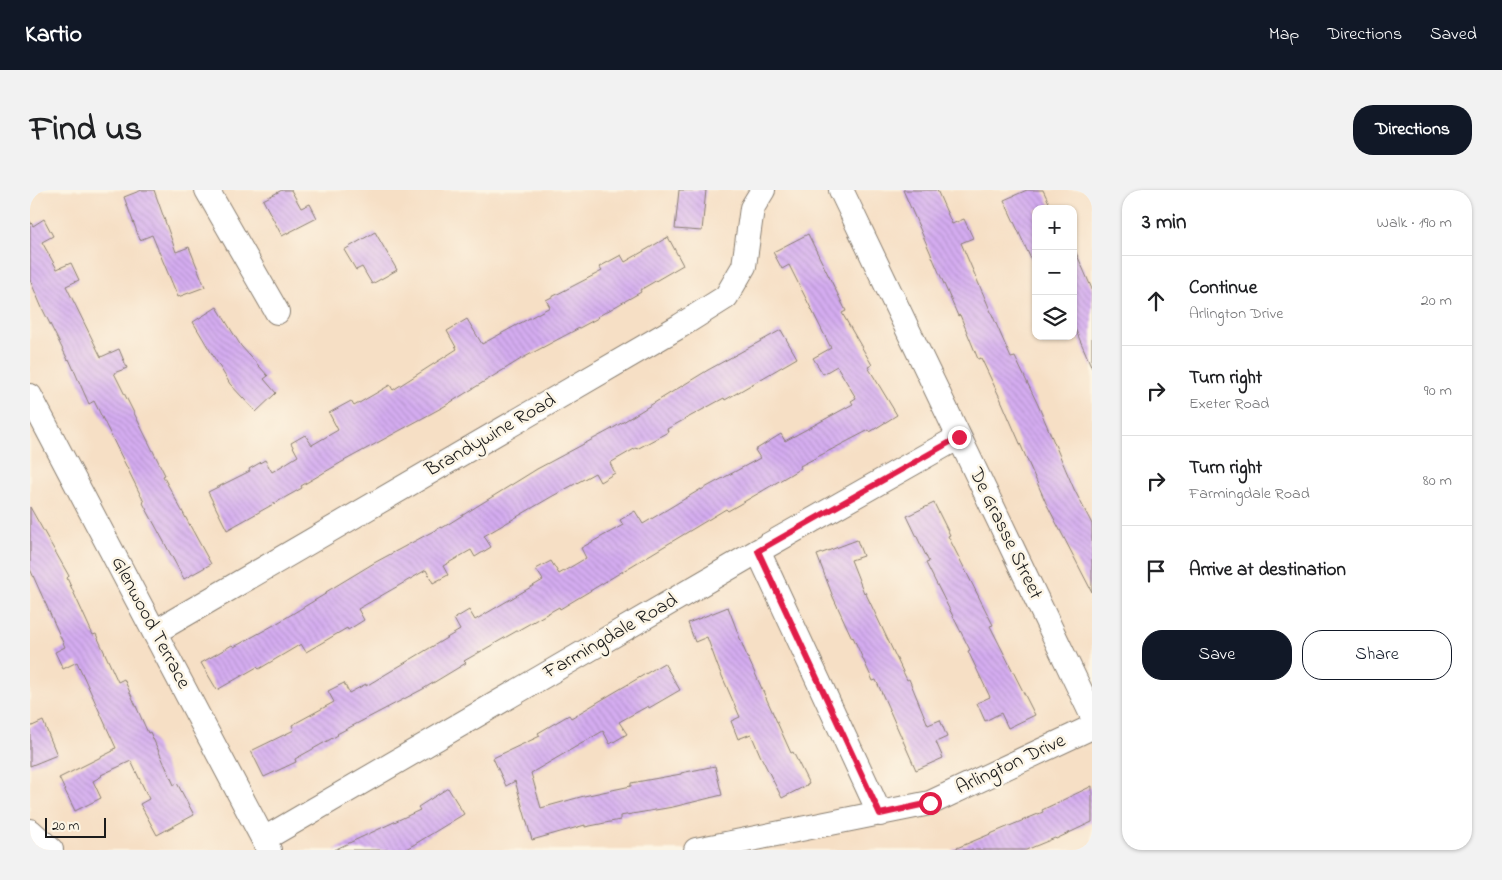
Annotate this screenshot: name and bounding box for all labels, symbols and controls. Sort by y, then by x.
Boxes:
text: Kartio [25,18,82,53]
text: Map [1269,22,1299,48]
text: Directions [1327,22,1402,48]
text: Saved [1430,22,1477,48]
text: Find us [30,105,142,156]
button: Directions [1353,105,1472,155]
map controls [1032,205,1077,340]
button: + [1032,205,1077,250]
text: 3 min [1142,208,1186,238]
text: Walk · 190 m [1377,211,1452,235]
button: − [1032,250,1077,295]
text: Continue [1189,275,1257,302]
icon: ahead [1142,287,1170,315]
text: 20 m [1421,289,1452,313]
button: layers [1032,295,1077,340]
text: Arlington Drive [1189,302,1283,326]
text: Turn right [1189,365,1262,392]
icon: right [1142,377,1170,405]
text: 90 m [1424,379,1452,403]
street label: Brandywine Road [419,387,562,486]
text: Exeter Road [1189,392,1269,416]
route end [948,426,971,449]
text: Turn right [1189,455,1262,482]
street label: De Grasse Street [960,463,1049,605]
icon: right [1142,467,1170,495]
text: 80 m [1423,469,1452,493]
text: Farmingdale Road [1189,482,1310,506]
street label: Glenwood Terrace [103,552,197,694]
icon: arrive [1142,557,1170,585]
text: Arrive at destination [1189,557,1346,584]
street label: Farmingdale Road [538,587,684,689]
button: Save [1142,630,1292,680]
button: Share [1302,630,1452,680]
street label: Arlington Drive [951,727,1071,804]
route start [919,792,942,815]
scale bar [45,815,106,838]
text: 20 m [52,816,79,837]

